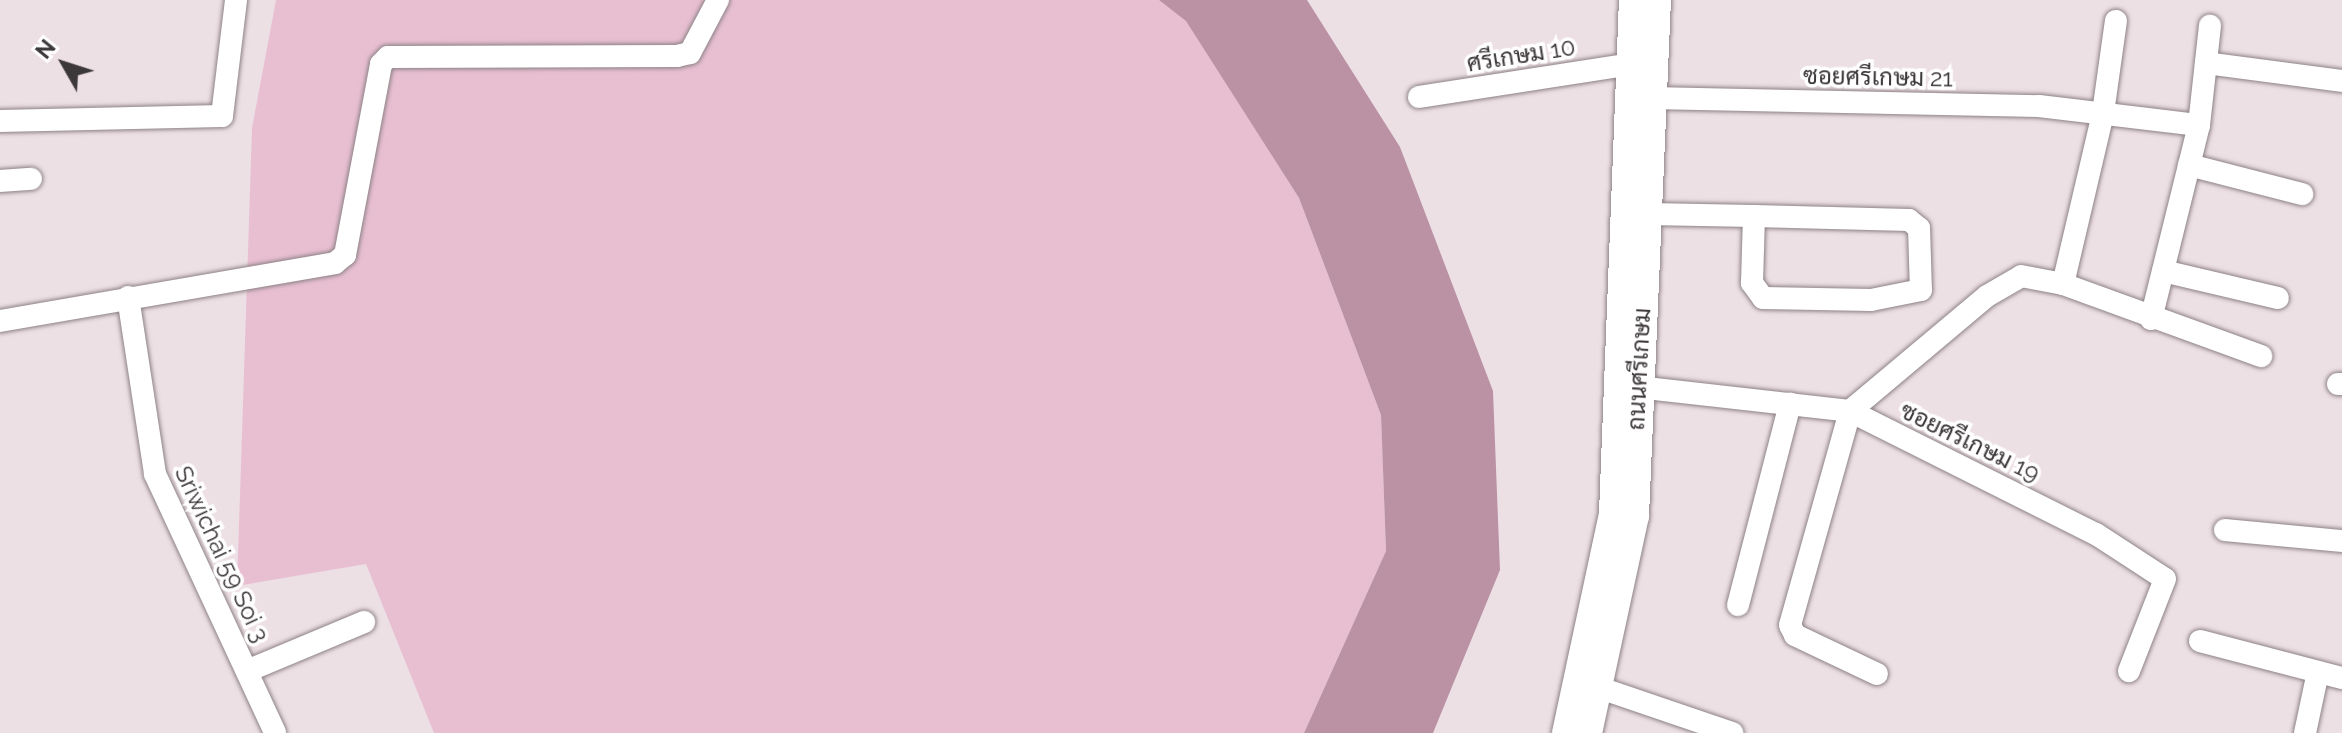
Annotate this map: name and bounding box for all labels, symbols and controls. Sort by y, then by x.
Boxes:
north arrow [24,24,104,104]
street label: ศรีเกษม 10 [1465,32,1577,78]
text: N [30,34,61,64]
street label: ซอยศรีเกษม 21 [1803,61,1953,93]
street label: ถนนศรีเกษม [1621,307,1657,431]
street label: ซอยศรีเกษม 19 [1896,396,2044,488]
street label: Sriwichai 59 Soi 3 [169,461,275,647]

